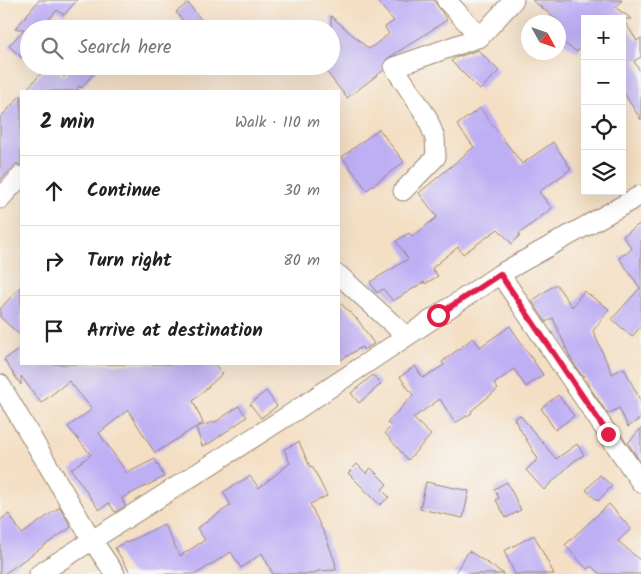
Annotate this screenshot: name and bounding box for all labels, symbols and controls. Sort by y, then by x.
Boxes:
north arrow [521,15,566,60]
map controls [581,15,626,195]
button: + [581,15,626,60]
search box [20,20,340,75]
text: Search here [78,33,172,63]
icon: search [38,34,66,62]
button: − [581,60,626,105]
button: locate [581,105,626,150]
text: 2 min [40,106,95,139]
text: Walk · 110 m [235,110,320,135]
button: layers [581,150,626,195]
text: Continue [87,176,160,206]
icon: ahead [40,177,68,205]
text: 30 m [284,178,320,203]
text: Turn right [87,246,172,276]
icon: right [40,247,68,275]
text: 80 m [283,248,320,273]
route start [427,304,450,327]
text: Arrive at destination [87,316,263,346]
icon: arrive [40,317,68,345]
route end [597,423,620,446]

